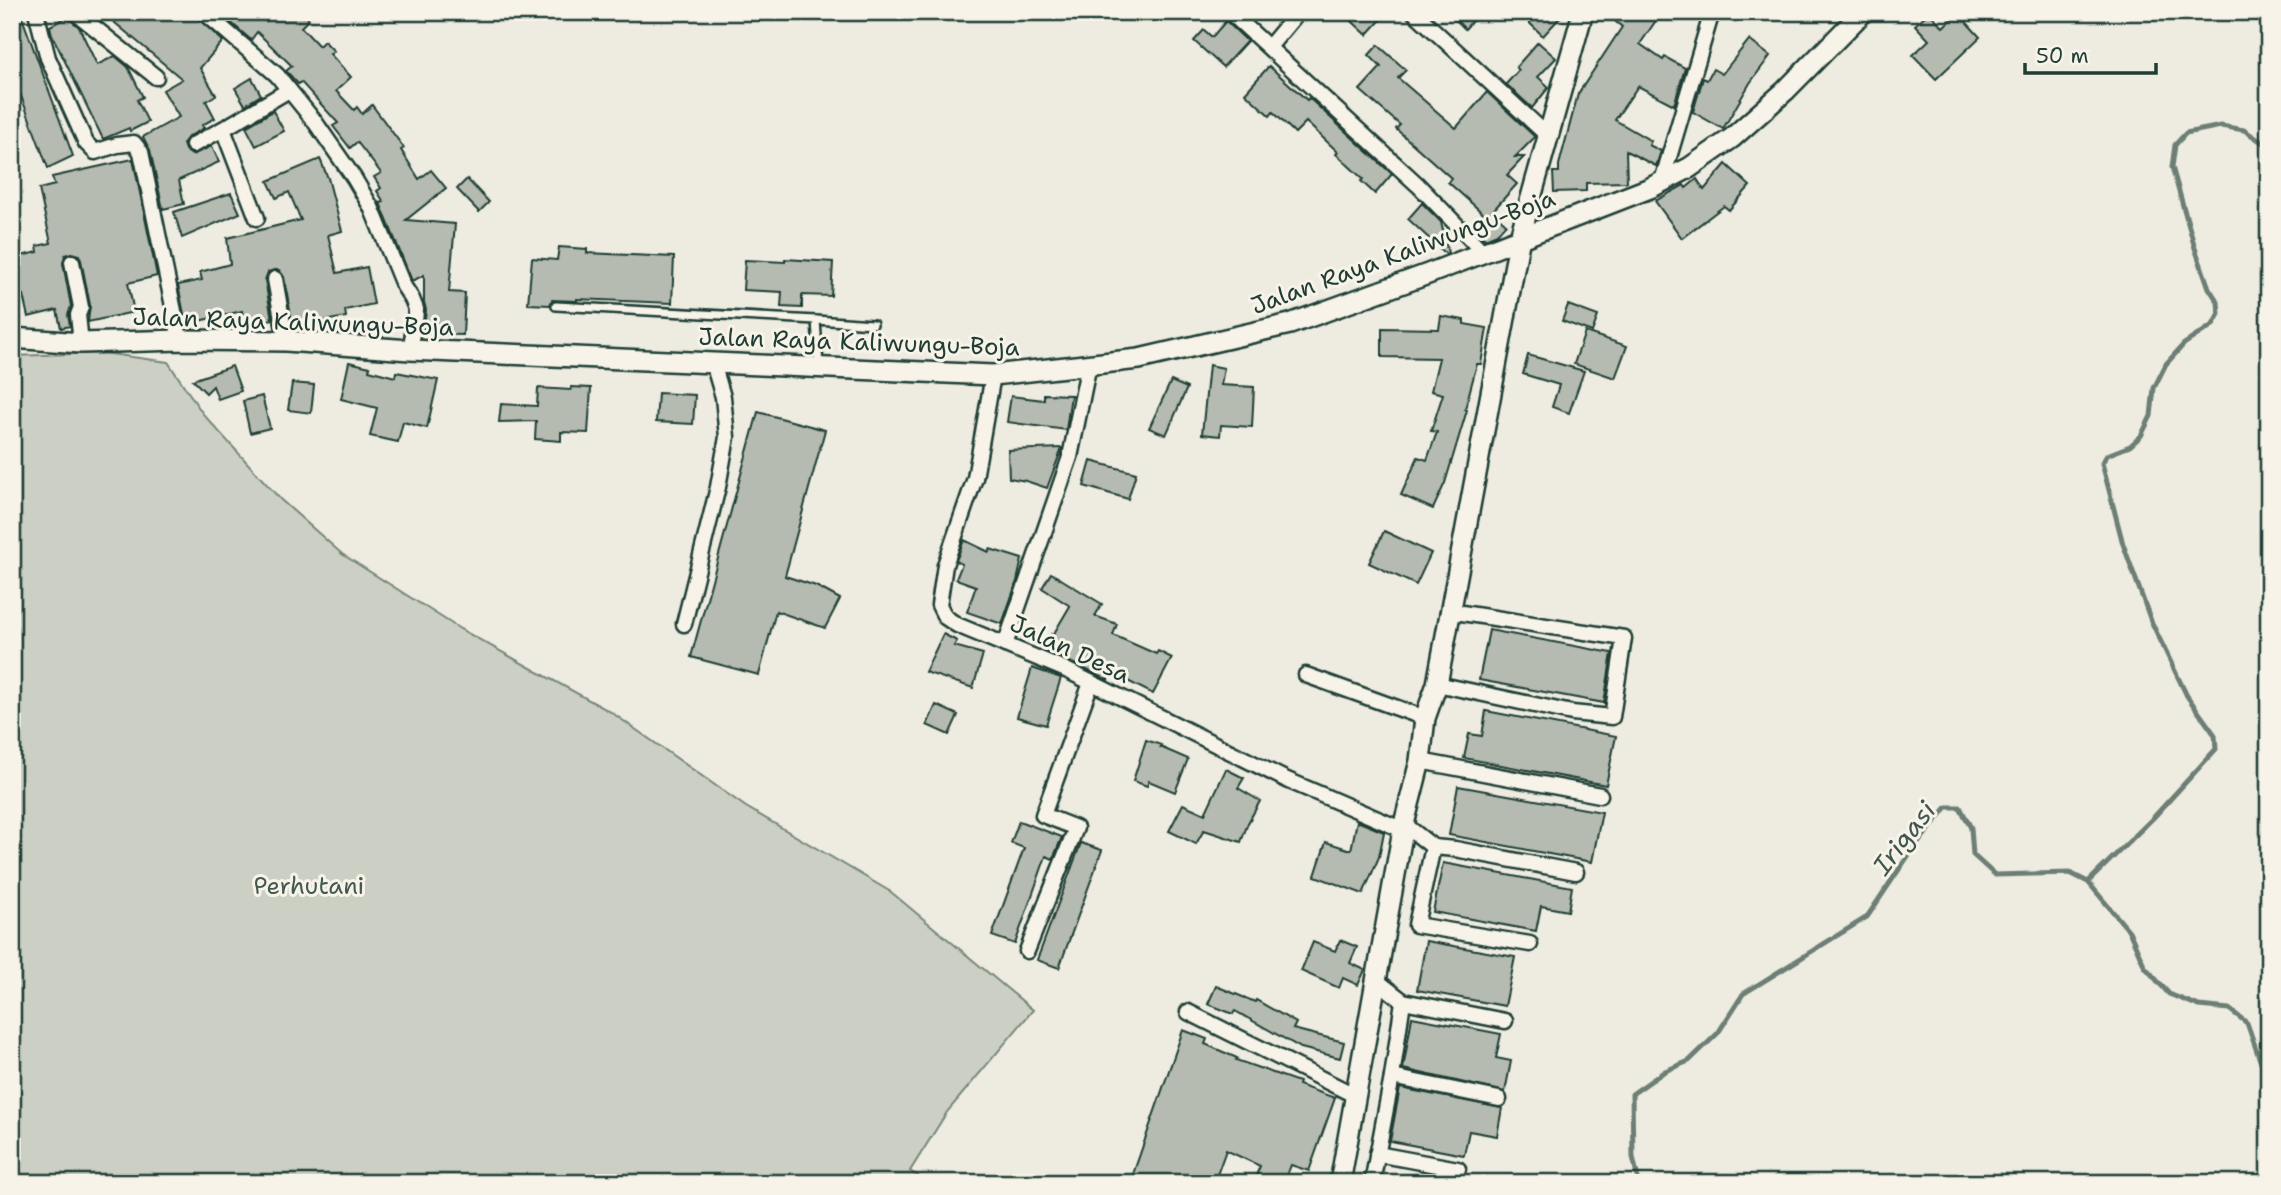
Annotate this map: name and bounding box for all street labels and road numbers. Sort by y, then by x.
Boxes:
street label: Jalan Raya Kaliwungu-Boja [1247,182,1560,322]
street label: Jalan Raya Kaliwungu-Boja [132,300,454,344]
street label: Jalan Raya Kaliwungu-Boja [698,320,1020,364]
street label: Jalan Desa [1005,607,1135,691]

